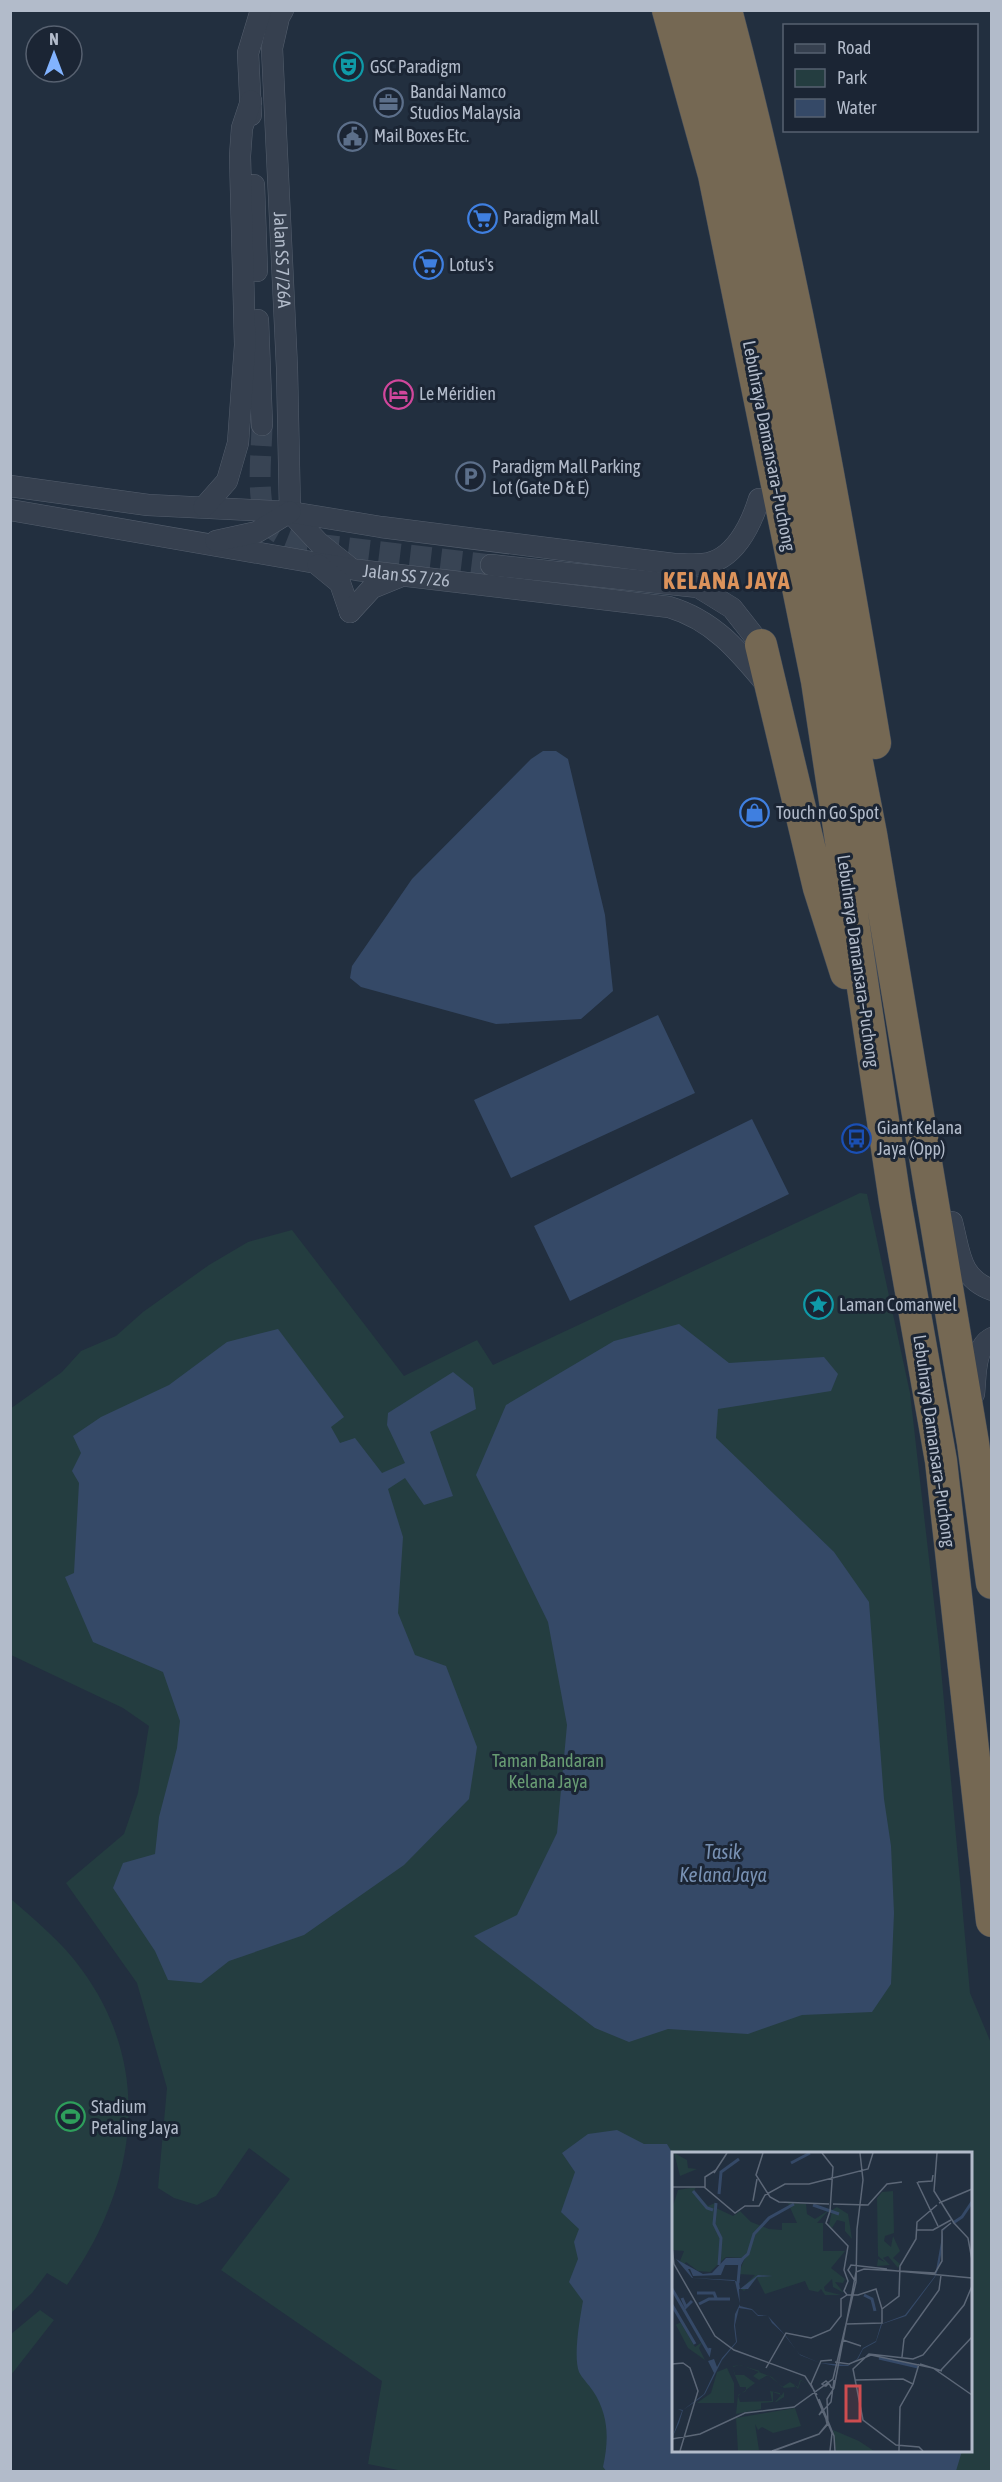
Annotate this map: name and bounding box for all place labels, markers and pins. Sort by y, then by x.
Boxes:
theatre icon: GSC Paradigm [333,51,365,83]
place label: GSC Paradigm [370,56,461,77]
place label: Bandai Namco Studios Malaysia [410,81,521,123]
office icon: Bandai Namco Studios Malaysia [373,86,405,118]
public building icon: Mail Boxes Etc. [337,120,369,152]
place label: Mail Boxes Etc. [374,125,469,146]
supermarket icon: Paradigm Mall [466,202,498,234]
place label: Paradigm Mall [503,207,599,228]
supermarket icon: Lotus's [412,249,444,281]
place label: Lotus's [449,254,494,275]
hotel icon: Le Méridien [382,378,414,410]
place label: Le Méridien [419,383,496,404]
place label: Paradigm Mall Parking Lot (Gate D & E) [492,456,641,498]
parking icon: Paradigm Mall Parking Lot (Gate D & E) [455,461,487,493]
shop icon: Touch n Go Spot [739,797,771,829]
place label: Touch n Go Spot [776,802,879,823]
place label: Giant Kelana Jaya (Opp) [877,1117,962,1159]
bus stop icon: Giant Kelana Jaya (Opp) [840,1122,872,1154]
place icon: Laman Comanwel [802,1289,834,1321]
place label: Laman Comanwel [839,1294,957,1315]
place label: Stadium Petaling Jaya [91,2096,179,2138]
sports icon: Stadium Petaling Jaya [54,2101,86,2133]

